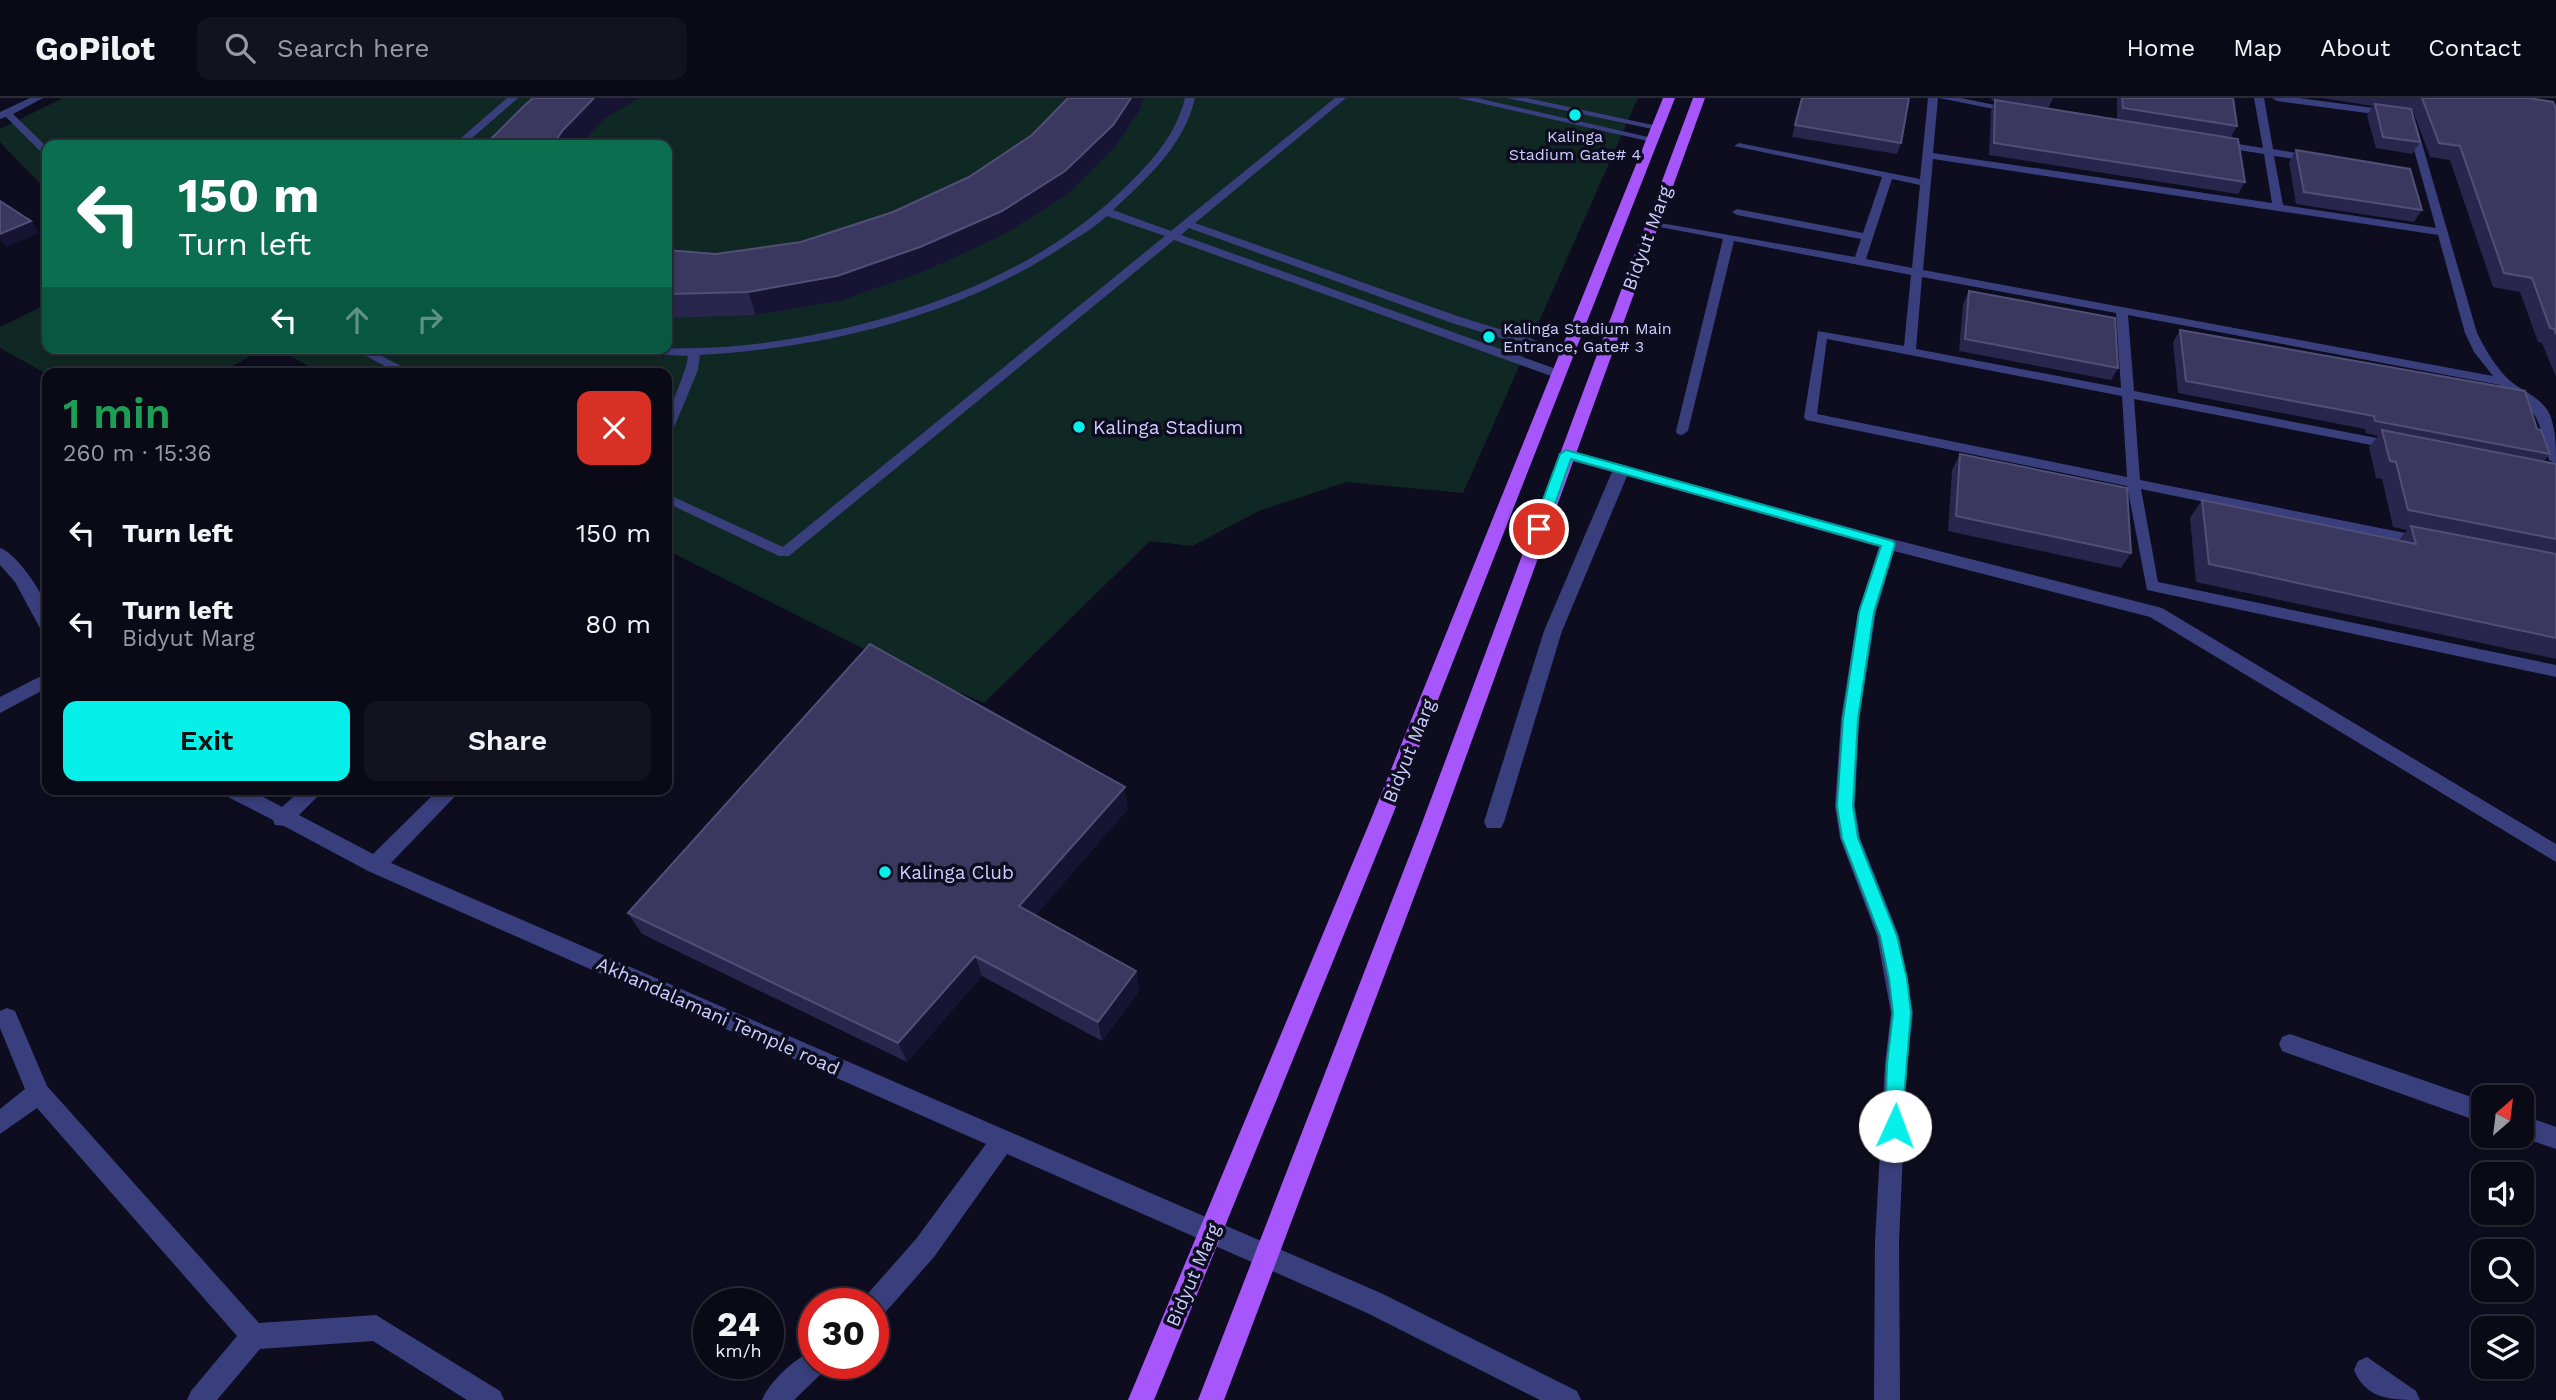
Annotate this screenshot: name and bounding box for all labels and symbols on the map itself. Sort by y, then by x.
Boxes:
marker: Kalinga Stadium Gate# 4 [1567,107,1583,123]
place label: Kalinga Stadium Gate# 4 [1509,127,1642,164]
street label: Bidyut Marg [1617,182,1677,293]
place label: Kalinga Stadium Main Entrance, Gate# 3 [1503,319,1672,356]
marker: Kalinga Stadium Main Entrance, Gate# 3 [1481,329,1497,345]
place label: Kalinga Stadium [1093,416,1243,439]
marker: Kalinga Stadium [1071,419,1087,435]
pin [1509,499,1569,559]
street label: Bidyut Marg [1378,695,1441,806]
place label: Kalinga Club [899,861,1014,884]
marker: Kalinga Club [877,864,893,880]
street label: Akhandalamani Temple road [593,952,843,1080]
north arrow [2471,1085,2534,1148]
position arrow [1858,1089,1932,1163]
street label: Bidyut Marg [1161,1219,1225,1330]
speed limit sign: 30 [798,1288,889,1379]

